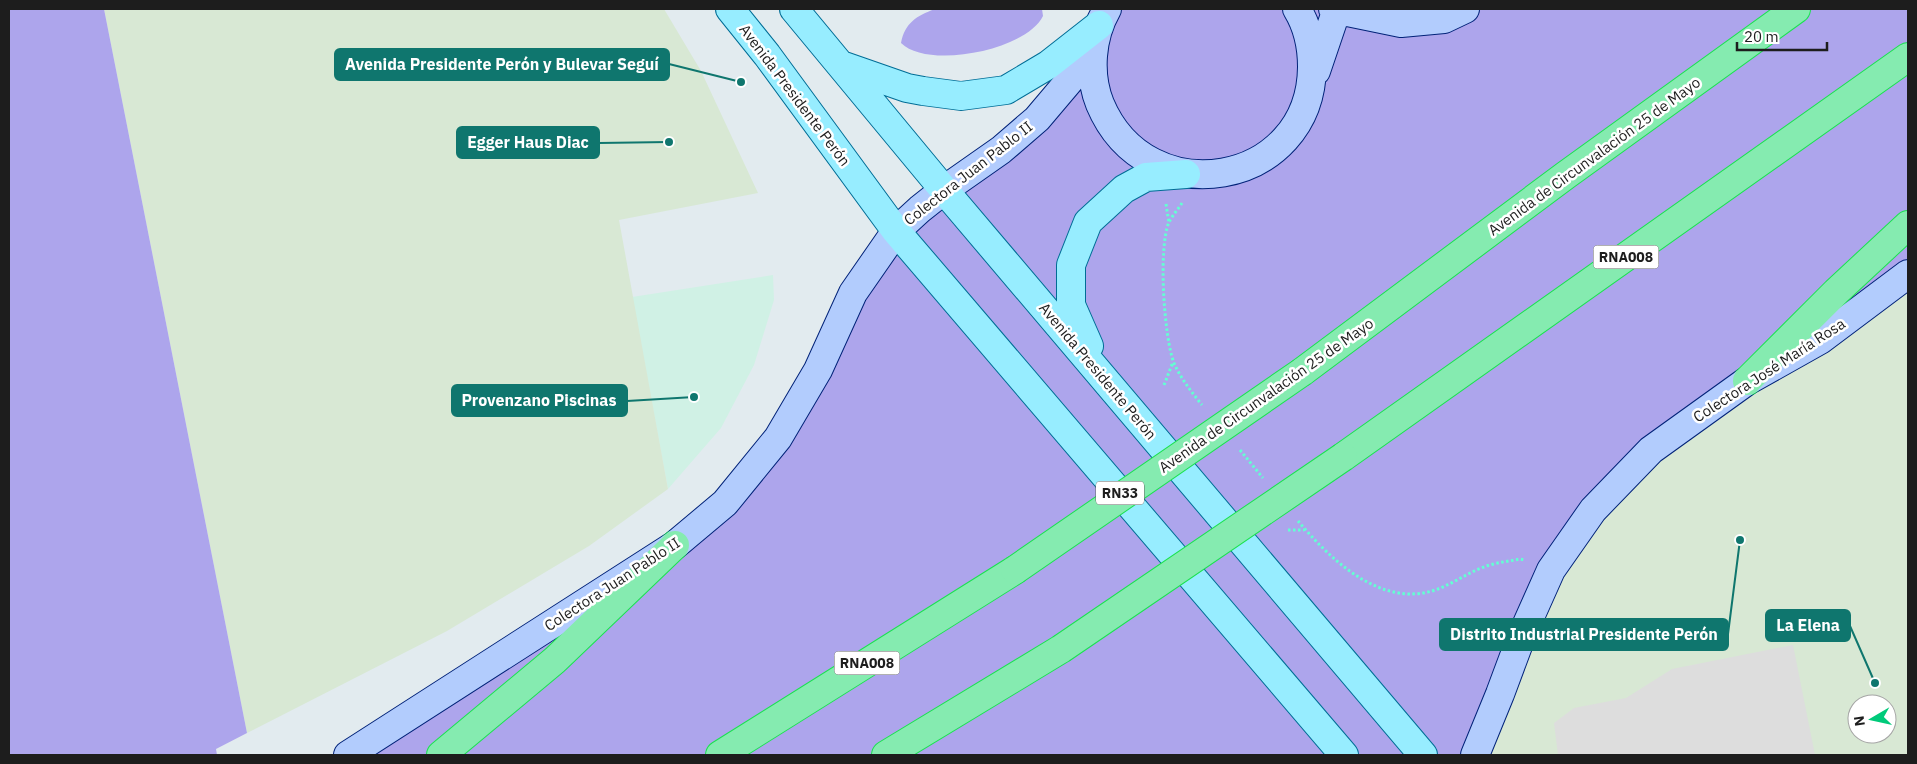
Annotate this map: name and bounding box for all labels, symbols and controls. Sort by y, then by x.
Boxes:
street label: Avenida Presidente Perón [735,20,855,170]
scale bar [1737,20,1827,52]
text: 20 m [1744,27,1779,46]
callout: Avenida Presidente Perón y Bulevar Seguí [335,49,669,80]
text: Avenida Presidente Perón y Bulevar Seguí [345,54,659,74]
street label: Avenida de Circunvalación 25 de Mayo [1484,73,1704,239]
street label: Colectora Juan Pablo II [900,117,1036,229]
callout: Egger Haus Diac [457,127,599,158]
text: Egger Haus Diac [467,132,589,152]
road number: RNA008 [1594,246,1658,268]
street label: Avenida Presidente Perón [1035,299,1161,443]
street label: Avenida de Circunvalación 25 de Mayo [1155,313,1377,477]
street label: Colectora José María Rosa [1689,314,1849,426]
callout: Provenzano Piscinas [452,385,627,416]
text: Provenzano Piscinas [461,390,617,410]
road number: RN33 [1096,482,1144,504]
street label: Colectora Juan Pablo II [541,533,683,635]
callout: La Elena [1766,610,1850,641]
text: La Elena [1776,615,1840,635]
callout: Distrito Industrial Presidente Perón [1440,619,1728,650]
text: Distrito Industrial Presidente Perón [1450,624,1718,644]
road number: RNA008 [834,651,900,674]
north arrow [1847,694,1897,744]
text: N [1849,715,1869,727]

